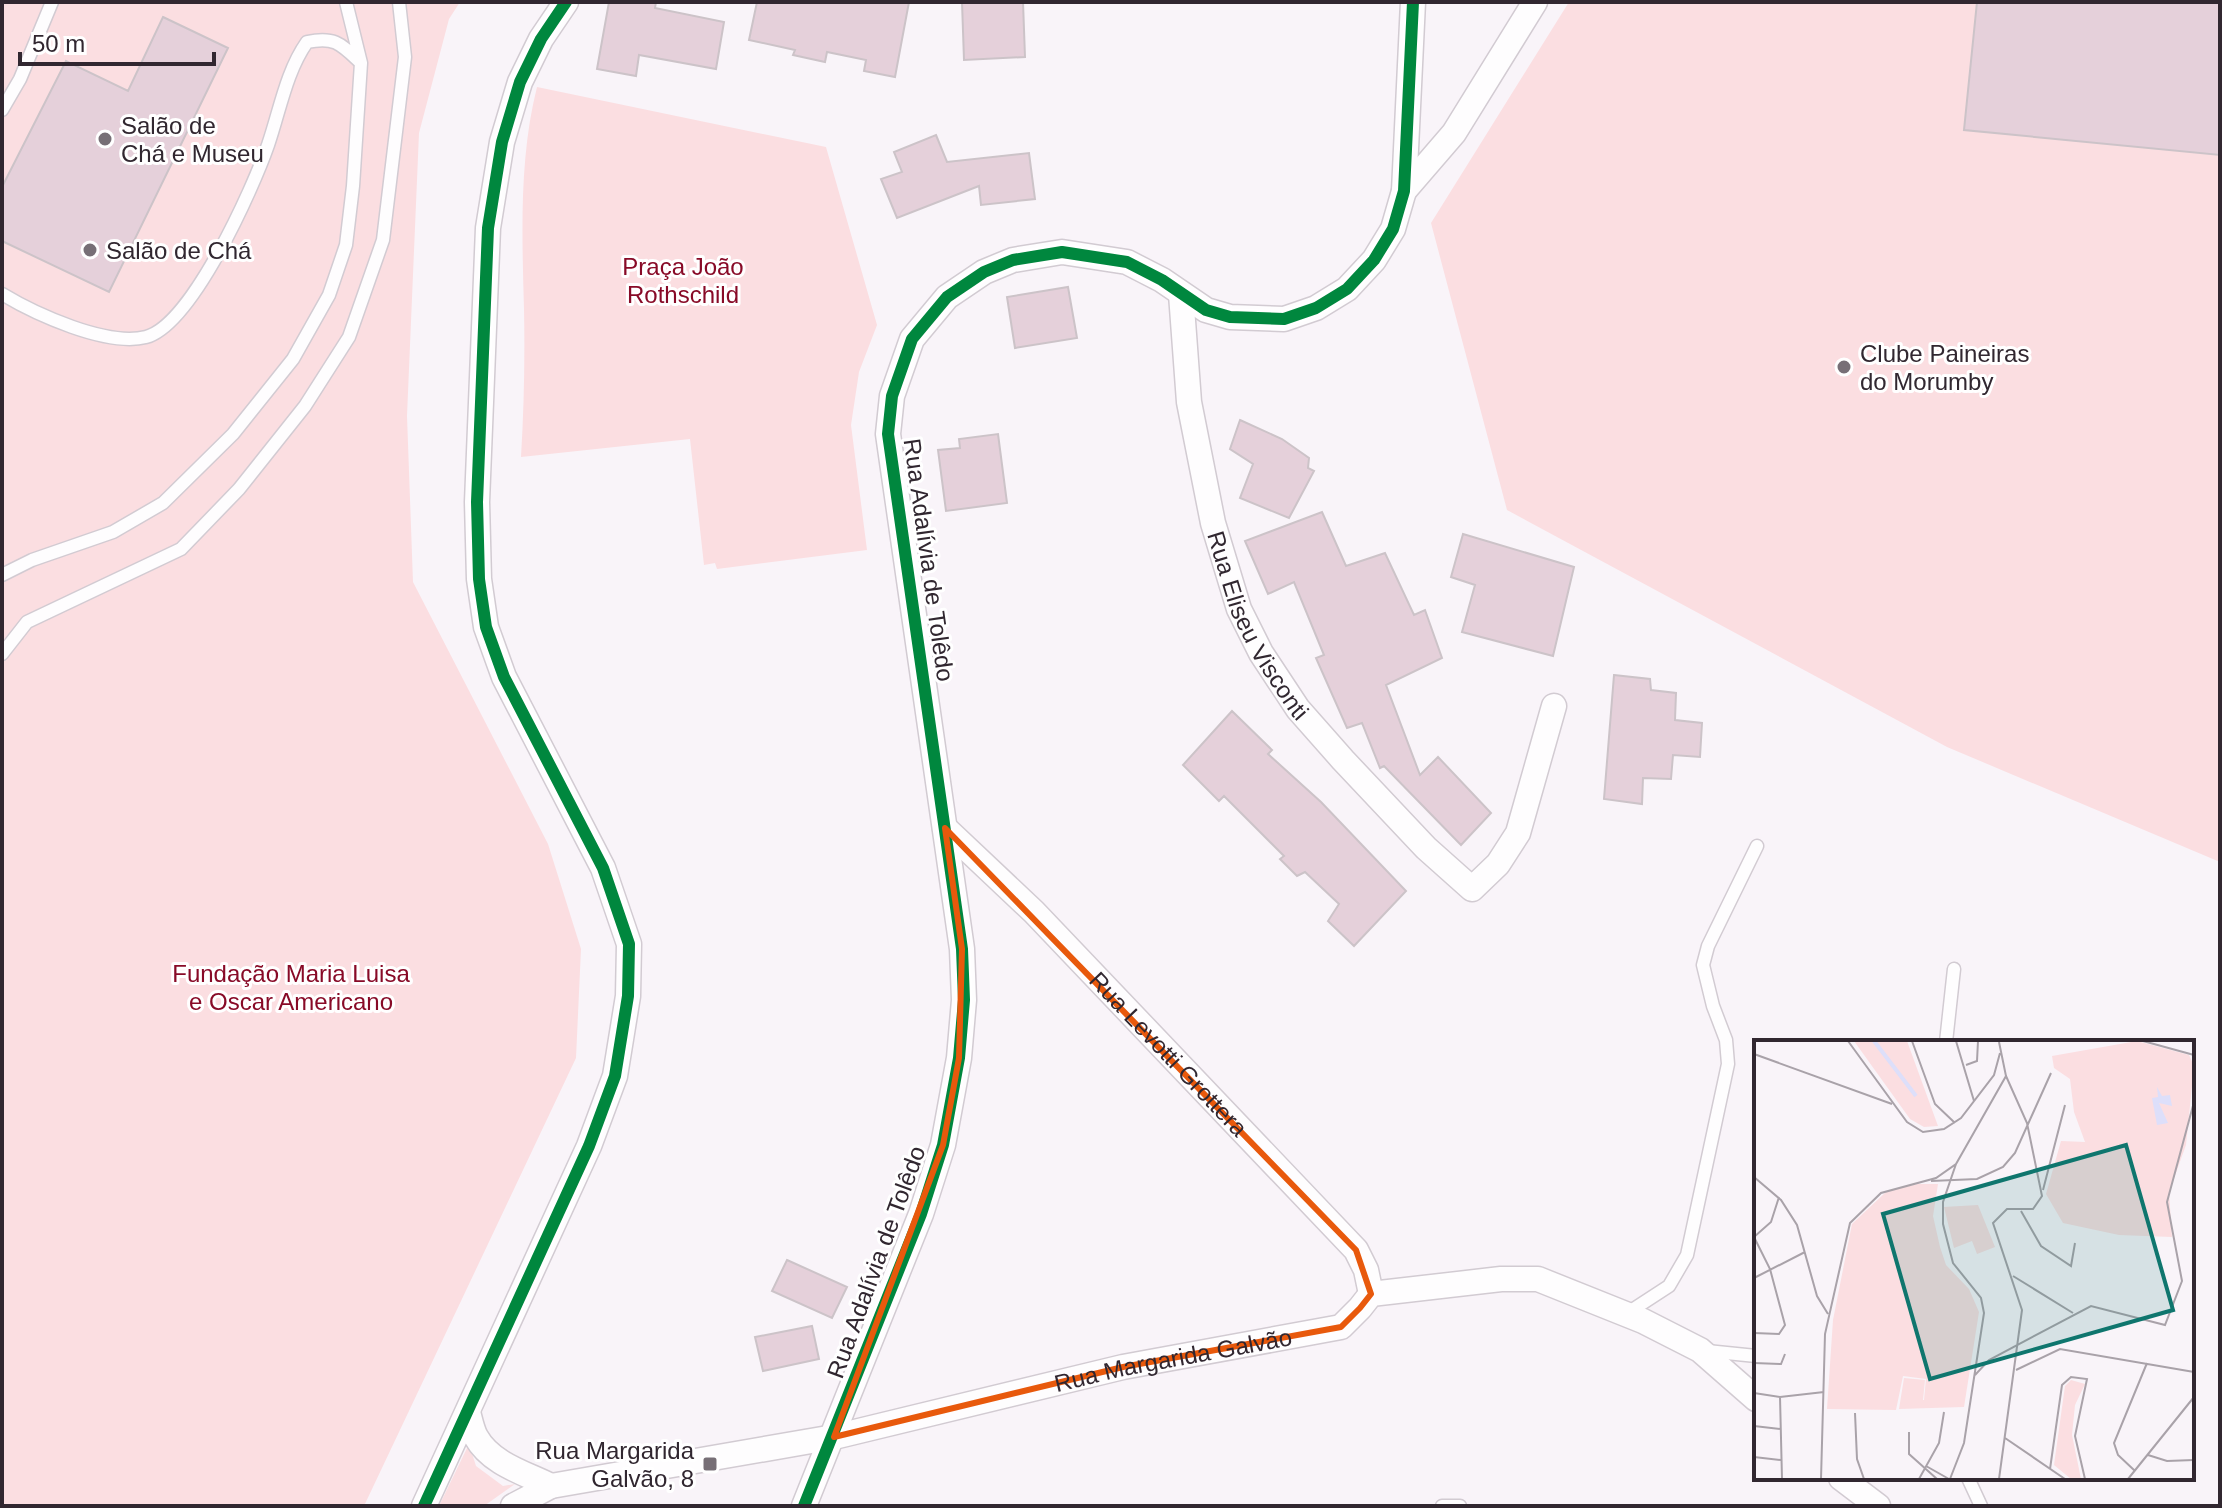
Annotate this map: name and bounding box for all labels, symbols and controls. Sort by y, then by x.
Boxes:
scale bar [20,16,214,66]
text: 50 m [32,30,85,57]
place label: Salão de Chá e Museu [121,112,264,167]
marker: Salão de Chá e Museu [96,130,114,148]
place label: Salão de Chá [106,237,252,264]
marker: Salão de Chá [81,241,99,259]
park label: Praça João Rothschild [622,253,744,308]
place label: Clube Paineiras do Morumby [1860,340,2029,395]
marker: Clube Paineiras do Morumby [1835,358,1853,376]
street label: Rua Adalívia de Tolêdo [899,437,959,683]
street label: Rua Eliseu Visconti [1203,528,1314,725]
park label: Fundação Maria Luisa e Oscar Americano [172,960,410,1015]
street label: Rua Levotti Grottera [1085,966,1254,1142]
inset map [1754,1040,2194,1480]
street label: Rua Adalívia de Tolêdo [821,1142,931,1382]
street label: Rua Margarida Galvão [1051,1323,1294,1397]
place label: Rua Margarida Galvão, 8 [535,1437,695,1492]
marker: Rua Margarida Galvão, 8 [701,1455,719,1473]

